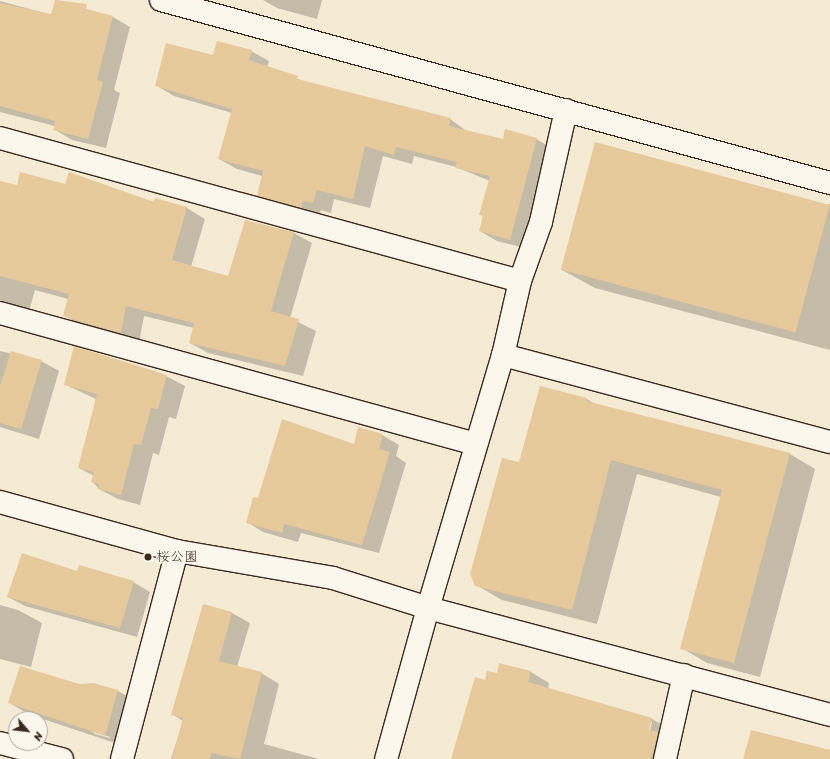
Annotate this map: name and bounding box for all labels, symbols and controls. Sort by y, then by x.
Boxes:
place label: 桜公園 [156,549,198,565]
marker: 桜公園 [143,552,153,562]
north arrow [8,711,48,751]
text: N [28,729,48,744]

